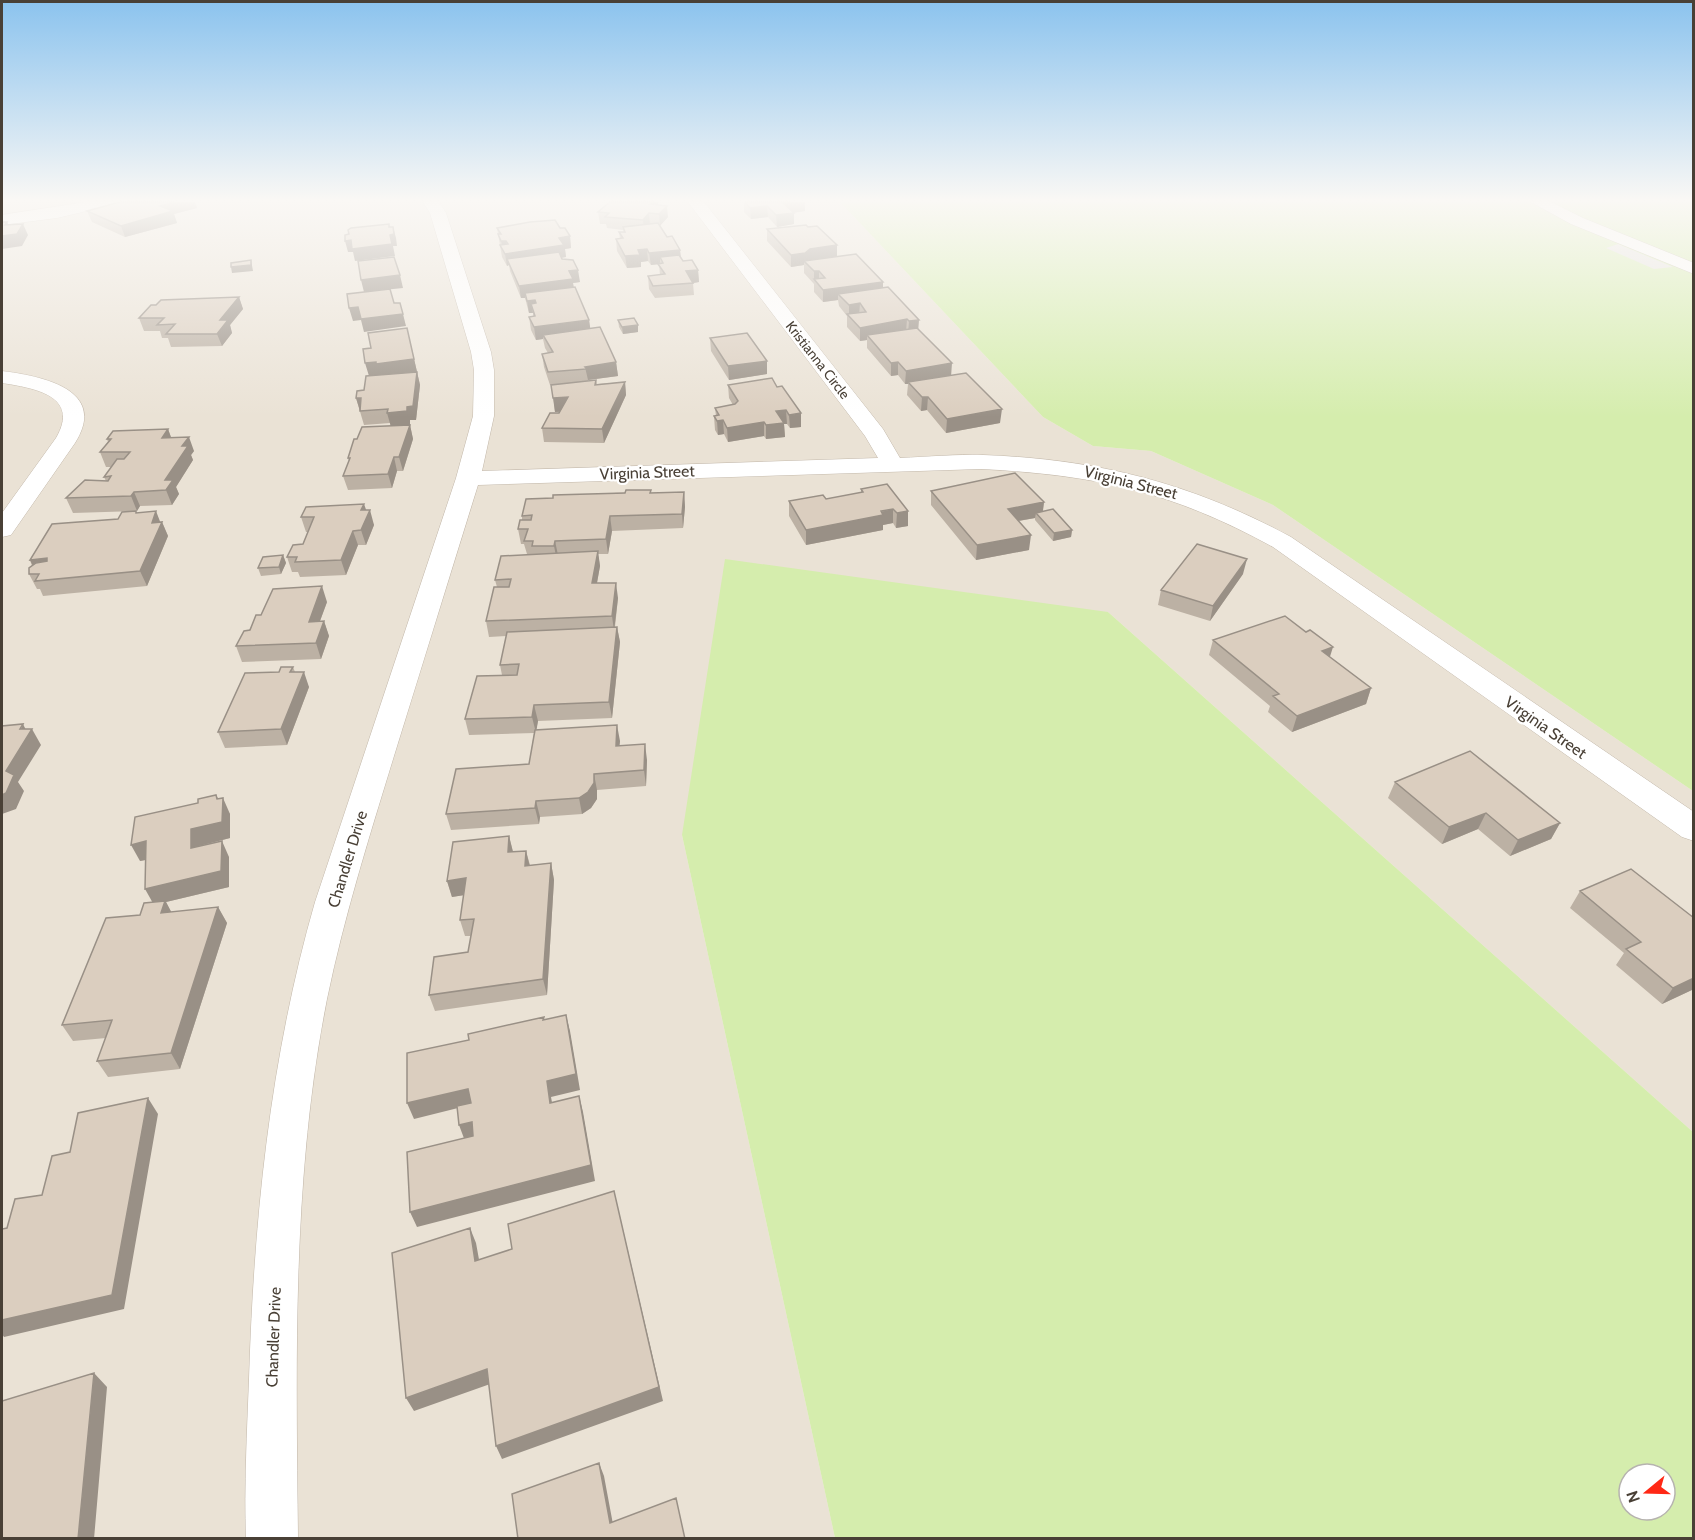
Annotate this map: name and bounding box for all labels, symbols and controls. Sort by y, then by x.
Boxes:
street label: Kristianna Circle [782,317,854,403]
street label: Virginia Street [599,461,696,484]
street label: Virginia Street [1082,462,1180,503]
street label: Virginia Street [1501,692,1591,763]
street label: Chandler Drive [324,808,371,910]
street label: Chandler Drive [262,1286,285,1388]
north arrow [1617,1462,1677,1522]
text: N [1622,1488,1644,1505]

